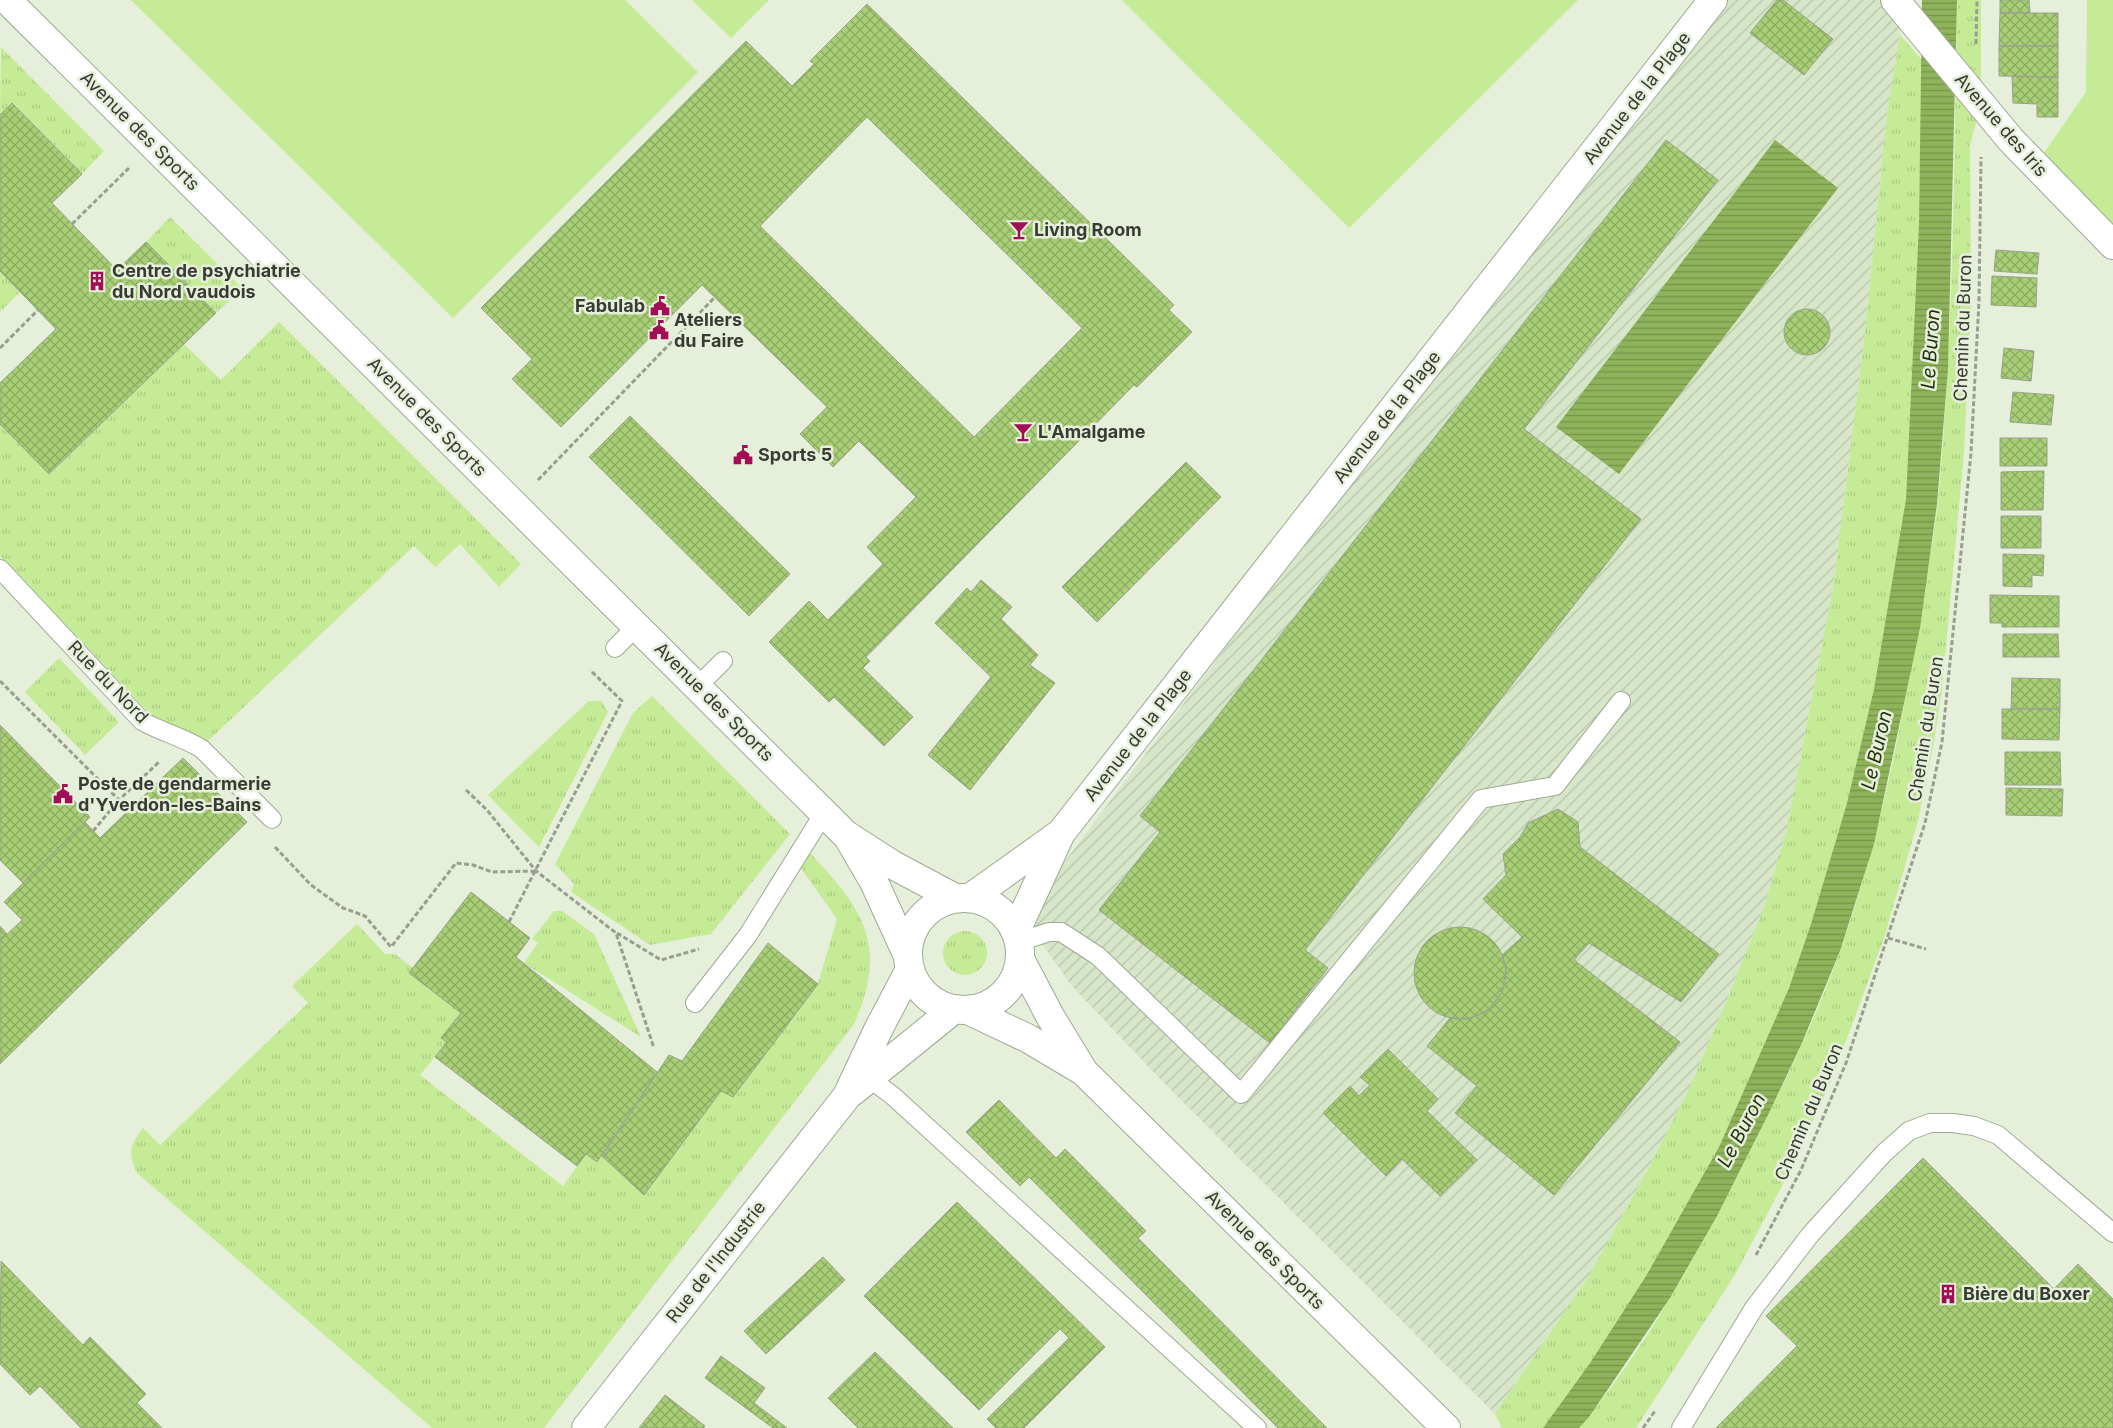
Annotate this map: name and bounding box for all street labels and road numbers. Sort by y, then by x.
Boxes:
street label: Avenue de la Plage [1578,27,1695,168]
street label: Avenue des Sports [76,67,204,195]
street label: Avenue des Iris [1951,69,2052,181]
street label: Chemin du Buron [1949,254,1976,402]
street label: Avenue de la Plage [1328,346,1445,487]
street label: Avenue des Sports [363,353,491,481]
street label: Rue du Nord [64,636,153,727]
street label: Avenue des Sports [650,638,778,766]
street label: Chemin du Buron [1904,655,1947,803]
street label: Avenue de la Plage [1079,664,1196,805]
street label: Chemin du Buron [1770,1040,1847,1184]
street label: Avenue des Sports [1201,1186,1329,1314]
street label: Rue de l'Industrie [662,1197,770,1327]

